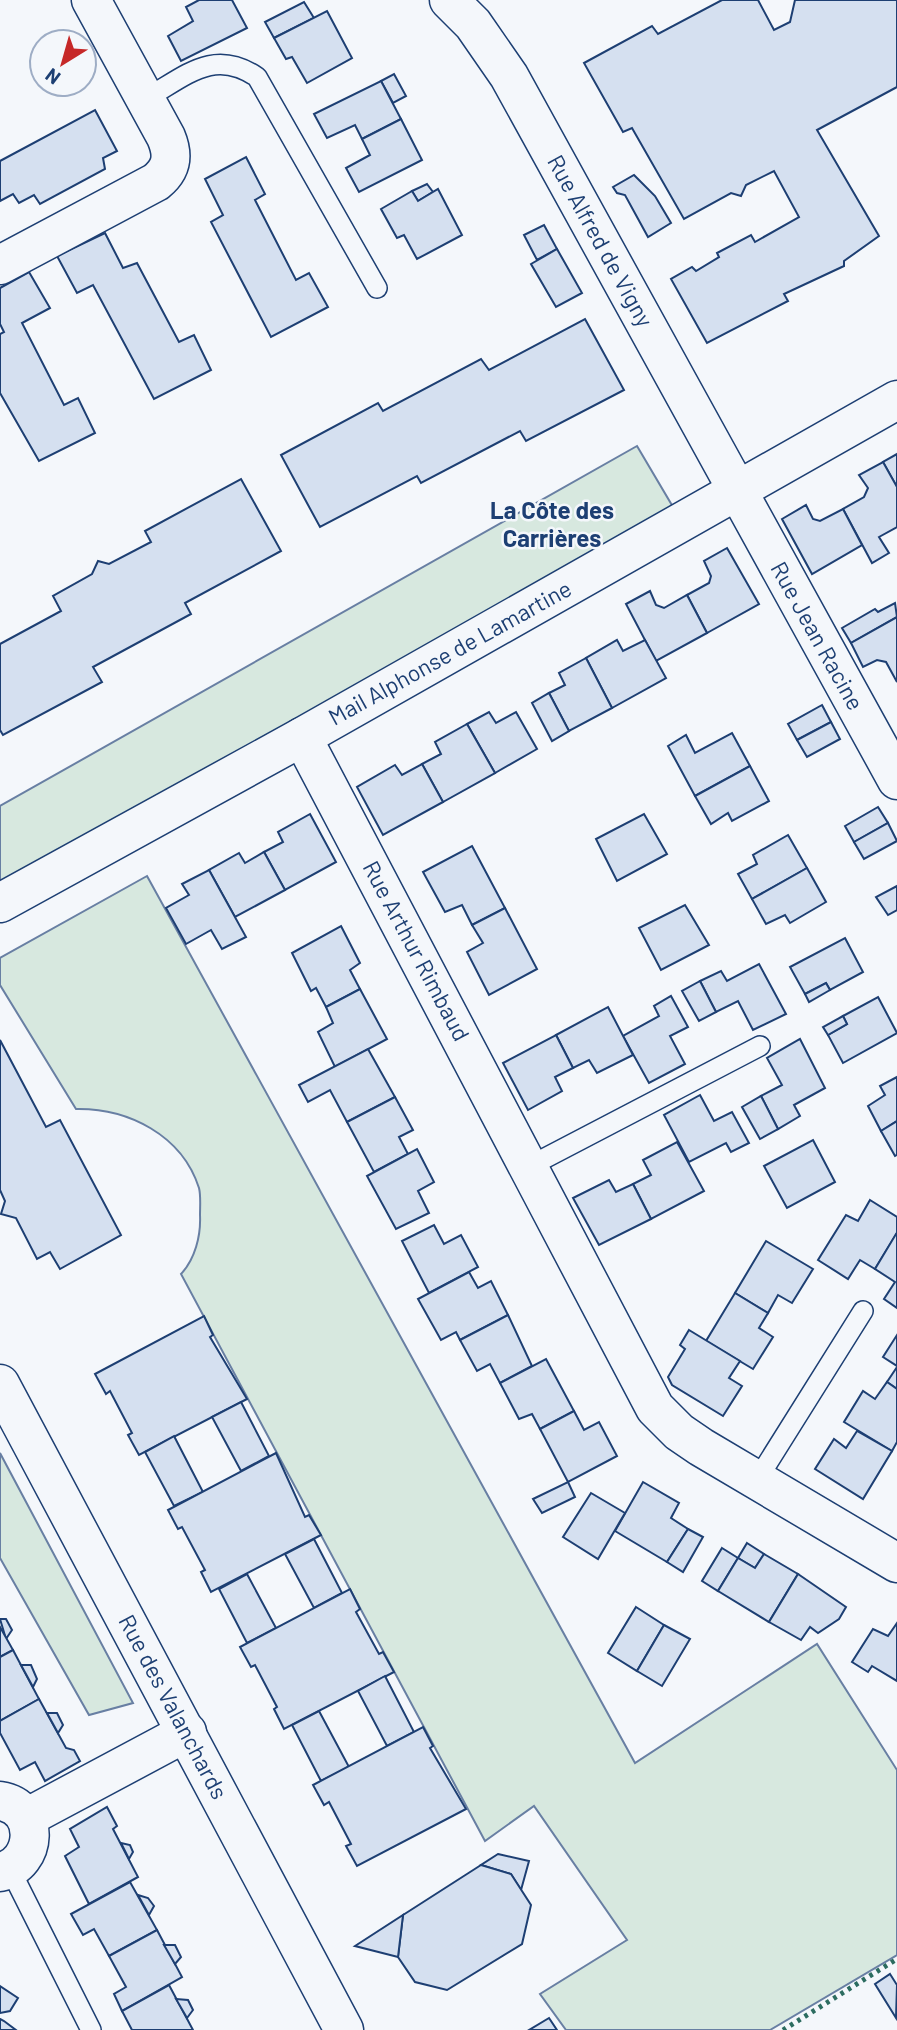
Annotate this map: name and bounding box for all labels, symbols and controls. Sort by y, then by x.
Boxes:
north arrow [28,28,98,98]
text: N [40,64,64,90]
street label: Rue Alfred de Vigny [542,150,660,332]
district label: La Côte des Carrières [490,495,614,552]
street label: Rue Jean Racine [765,556,870,715]
street label: Mail Alphonse de Lamartine [323,574,576,731]
street label: Rue Arthur Rimbaud [358,856,476,1045]
street label: Rue des Valanchards [113,1609,234,1804]

